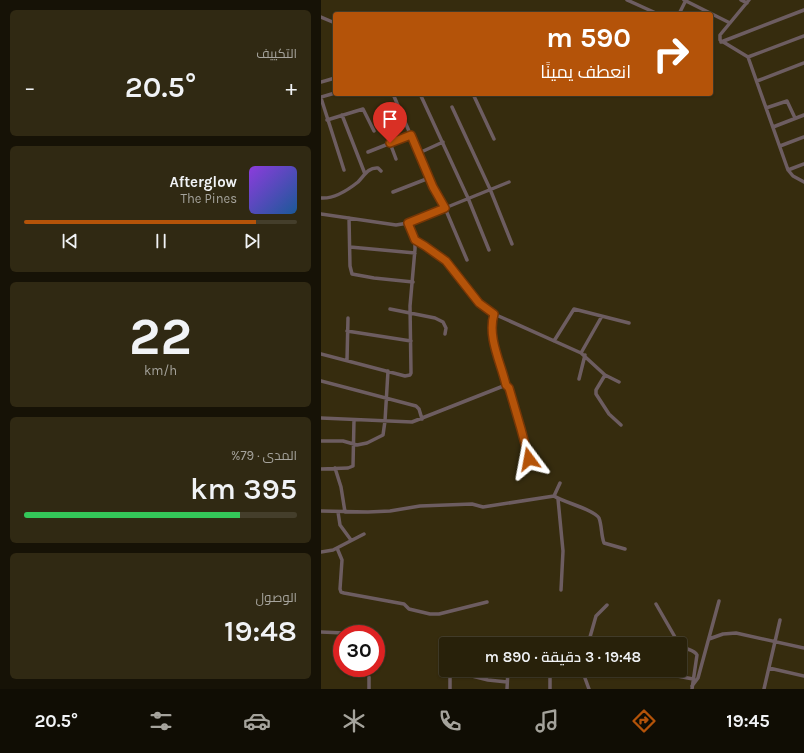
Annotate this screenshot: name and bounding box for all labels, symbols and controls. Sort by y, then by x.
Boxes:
text: 590 m [546,21,631,54]
icon: right [645,28,697,80]
text: التكييف [256,46,297,61]
text: انعطف يمينًا [540,61,631,83]
text: 20.5° [125,69,196,105]
text: − [24,75,36,101]
text: + [285,75,297,101]
pin [373,102,407,143]
icon: arrive [379,108,401,130]
text: Afterglow [169,173,237,191]
text: The Pines [180,191,237,206]
icon: previous [59,230,81,252]
icon: pause [150,230,172,252]
icon: next [241,230,263,252]
text: 22 [129,306,192,367]
text: km/h [144,363,177,378]
position arrow [508,438,550,480]
text: المدى · 79% [231,448,297,463]
text: 395 km [190,471,297,507]
text: الوصول [256,590,297,605]
text: 19:48 [224,613,297,649]
speed limit sign: 30 [333,625,385,677]
text: 19:48 · 3 دقيقة · 890 m [485,648,641,666]
icon: filters [147,707,175,735]
icon: car [243,707,271,735]
icon: climate [340,707,368,735]
icon: phone [436,707,464,735]
icon: music [533,707,561,735]
icon: directions [630,707,658,735]
text: 20.5° [34,710,78,732]
text: 19:45 [726,710,770,732]

